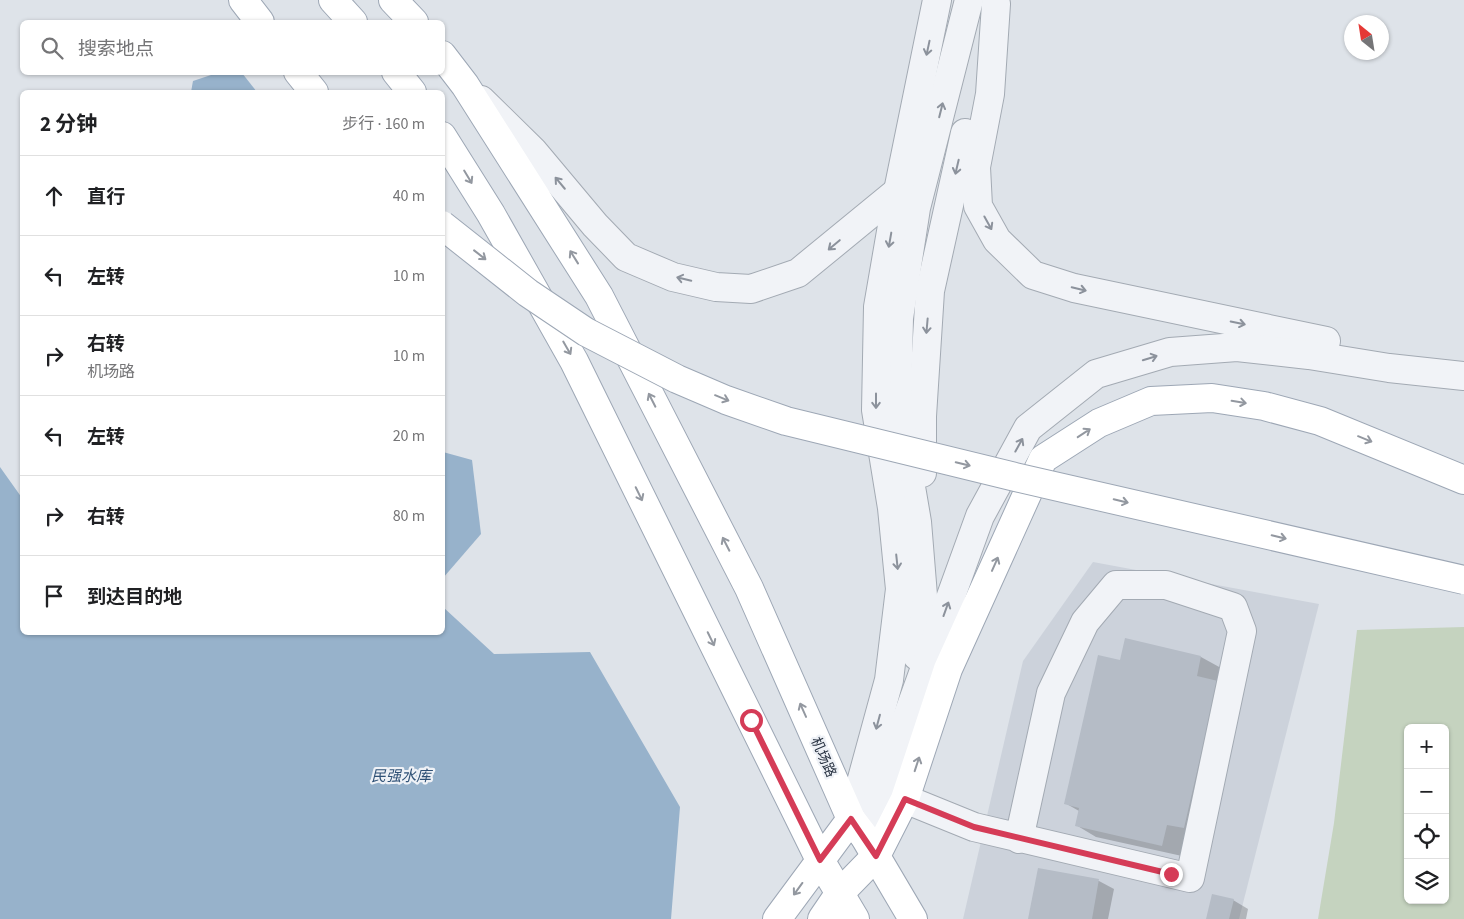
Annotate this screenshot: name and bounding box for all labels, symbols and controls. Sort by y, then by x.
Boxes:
north arrow [1344,15,1389,60]
search box [20,20,445,75]
icon: search [38,34,66,62]
text: 搜索地点 [78,36,154,63]
one-way arrow [922,39,932,55]
one-way arrow [937,103,946,119]
text: 2 分钟 [40,109,97,139]
text: 步行 · 160 m [342,113,425,135]
one-way arrow [952,158,961,174]
one-way arrow [463,170,473,184]
one-way arrow [554,176,565,189]
icon: ahead [40,182,68,210]
text: 直行 [87,184,125,211]
text: 40 m [393,185,425,207]
one-way arrow [984,216,994,230]
one-way arrow [884,231,894,247]
one-way arrow [827,240,840,251]
one-way arrow [473,250,486,261]
one-way arrow [569,251,579,265]
icon: left [40,262,68,290]
text: 左转 [87,264,125,291]
text: 10 m [393,265,425,287]
one-way arrow [677,274,693,284]
one-way arrow [1071,285,1087,294]
one-way arrow [922,318,932,334]
one-way arrow [1230,319,1246,328]
text: 右转 [87,331,125,358]
one-way arrow [563,340,572,355]
icon: right [40,342,68,370]
text: 10 m [393,345,425,367]
one-way arrow [1142,352,1158,362]
text: 机场路 [87,361,135,383]
one-way arrow [871,392,881,409]
one-way arrow [647,393,656,408]
one-way arrow [714,393,729,403]
one-way arrow [1231,397,1247,407]
icon: left [40,422,68,450]
text: 左转 [87,424,125,451]
text: 20 m [393,425,425,447]
one-way arrow [1077,427,1091,438]
one-way arrow [1358,436,1373,445]
one-way arrow [1015,438,1024,453]
one-way arrow [954,460,970,469]
one-way arrow [634,486,644,501]
one-way arrow [1112,497,1128,506]
icon: right [40,502,68,530]
text: 右转 [87,504,125,531]
text: 80 m [393,505,425,527]
one-way arrow [1271,533,1287,543]
one-way arrow [721,537,731,552]
one-way arrow [892,554,902,570]
one-way arrow [991,557,1001,572]
icon: arrive [40,582,68,610]
text: 到达目的地 [87,584,182,611]
one-way arrow [942,602,951,617]
one-way arrow [707,631,716,646]
one-way arrow [798,703,808,718]
route start [740,709,763,732]
one-way arrow [872,714,882,730]
map controls [1404,724,1449,904]
button: + [1404,724,1449,769]
street label: 机场路 [805,734,841,781]
one-way arrow [912,756,922,772]
water label: 民强水库 [371,766,434,787]
button: − [1404,769,1449,814]
button: locate [1404,814,1449,859]
button: layers [1404,859,1449,904]
route end [1160,863,1183,886]
one-way arrow [793,882,803,896]

